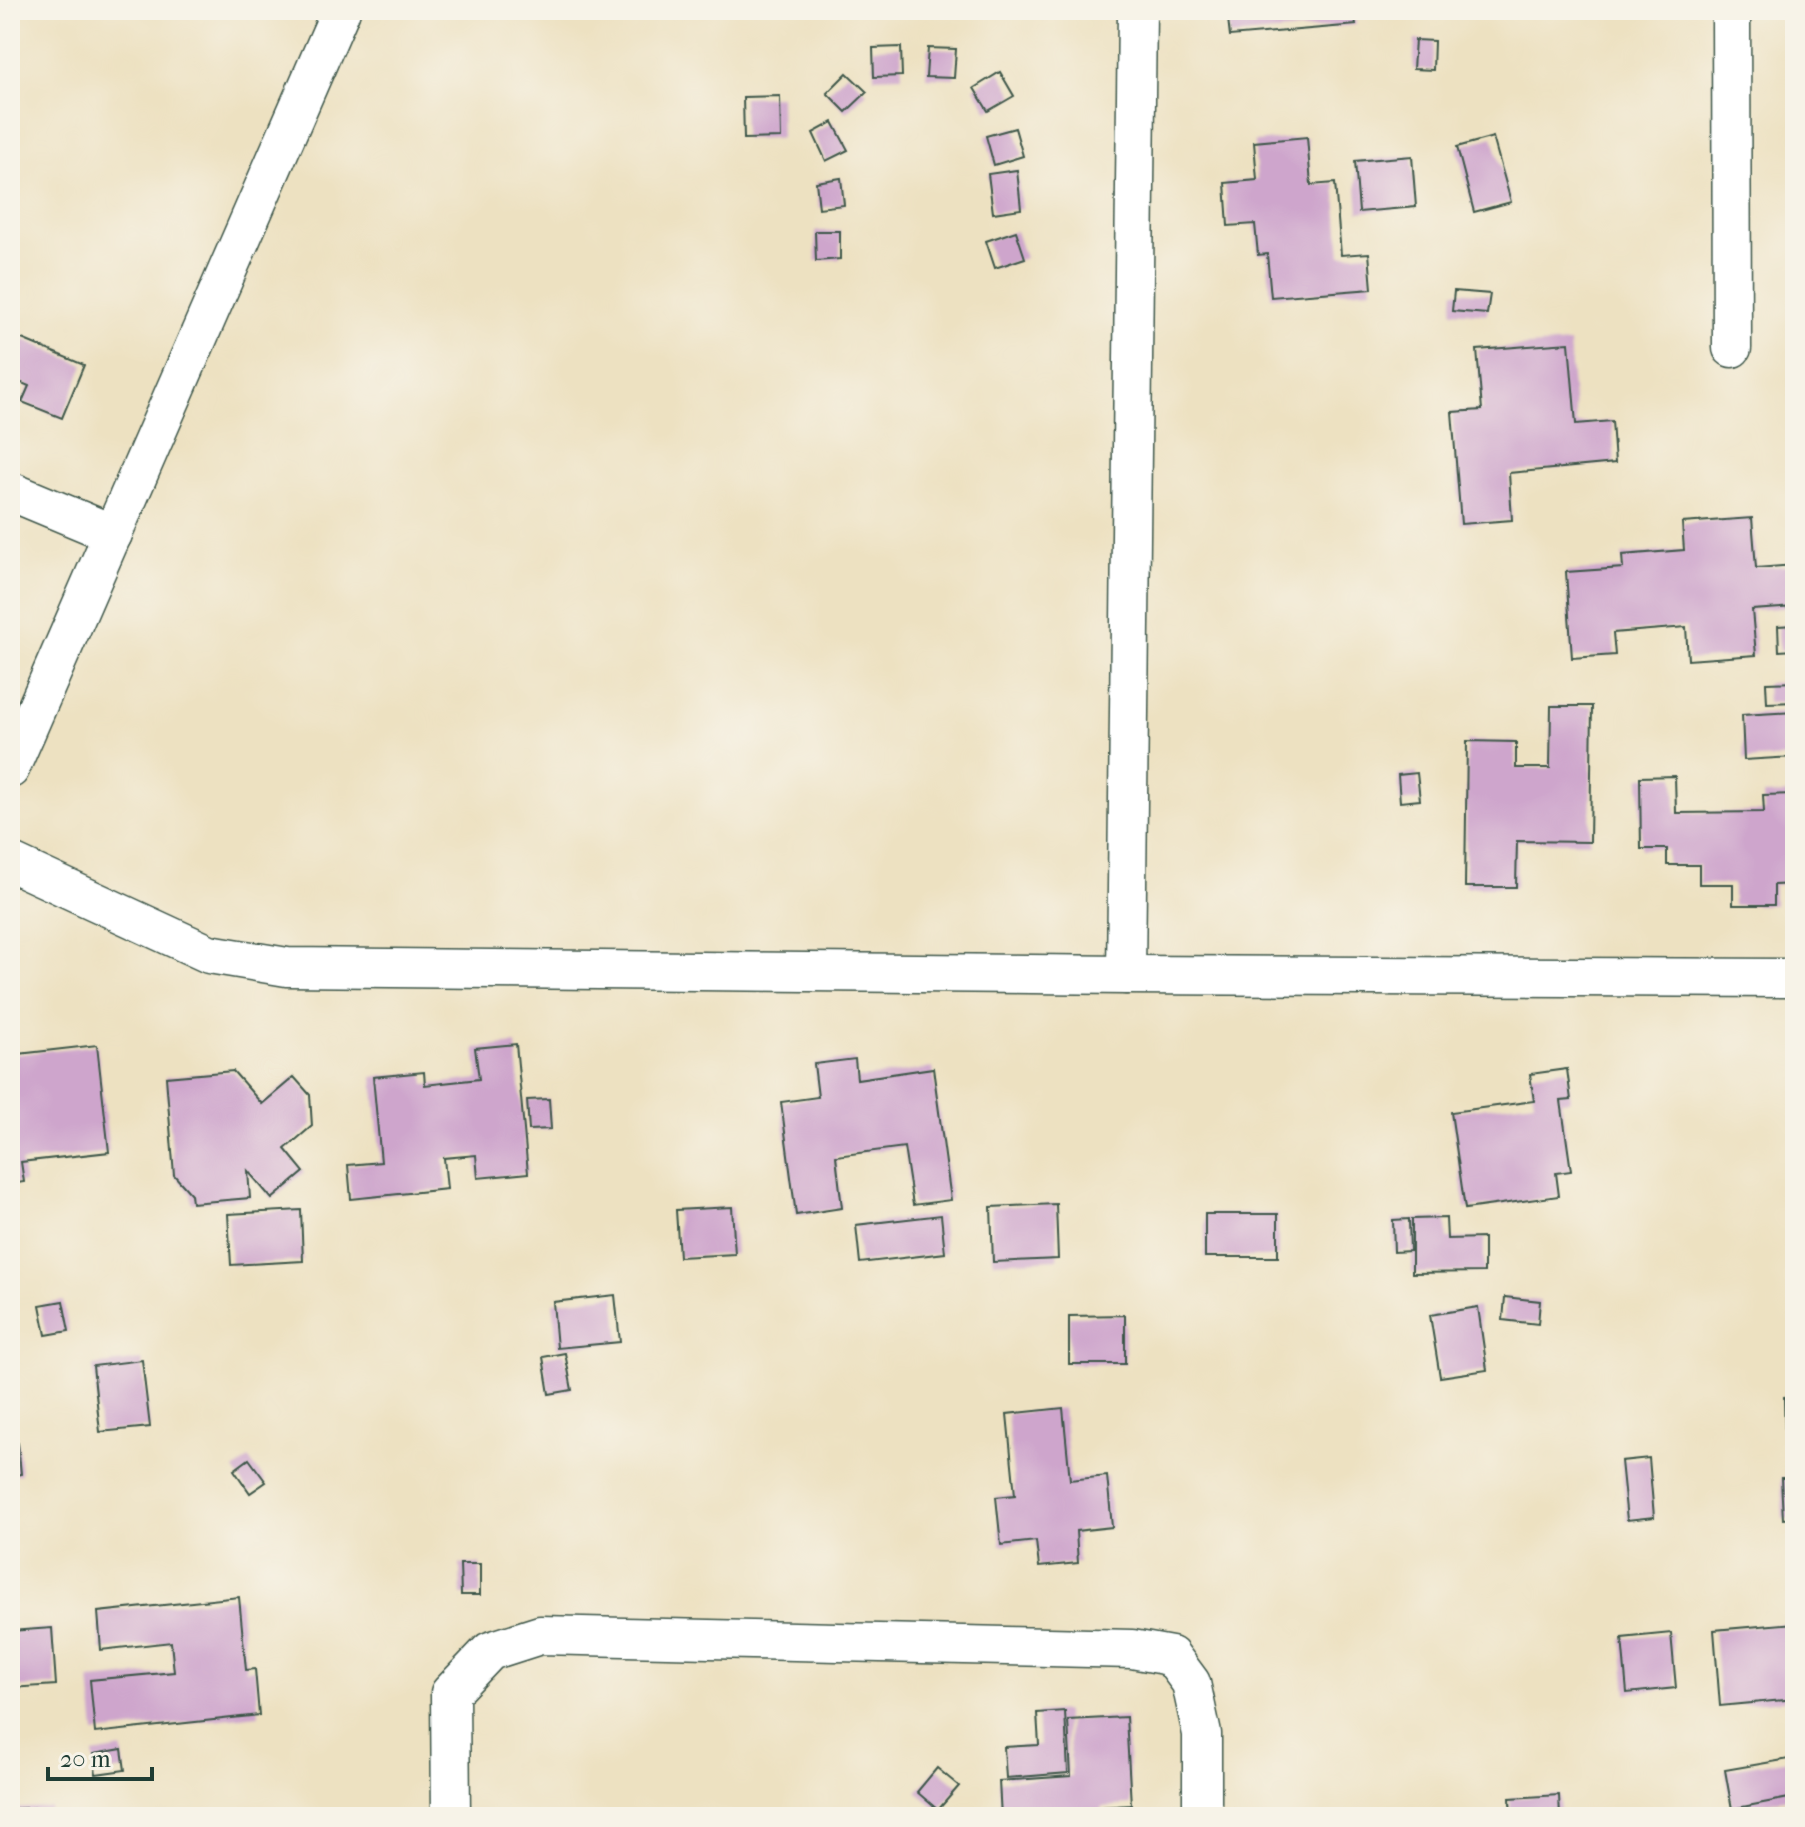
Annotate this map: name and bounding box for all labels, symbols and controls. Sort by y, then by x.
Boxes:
scale bar [48,1731,152,1781]
text: 20 m [60,1745,111,1773]

